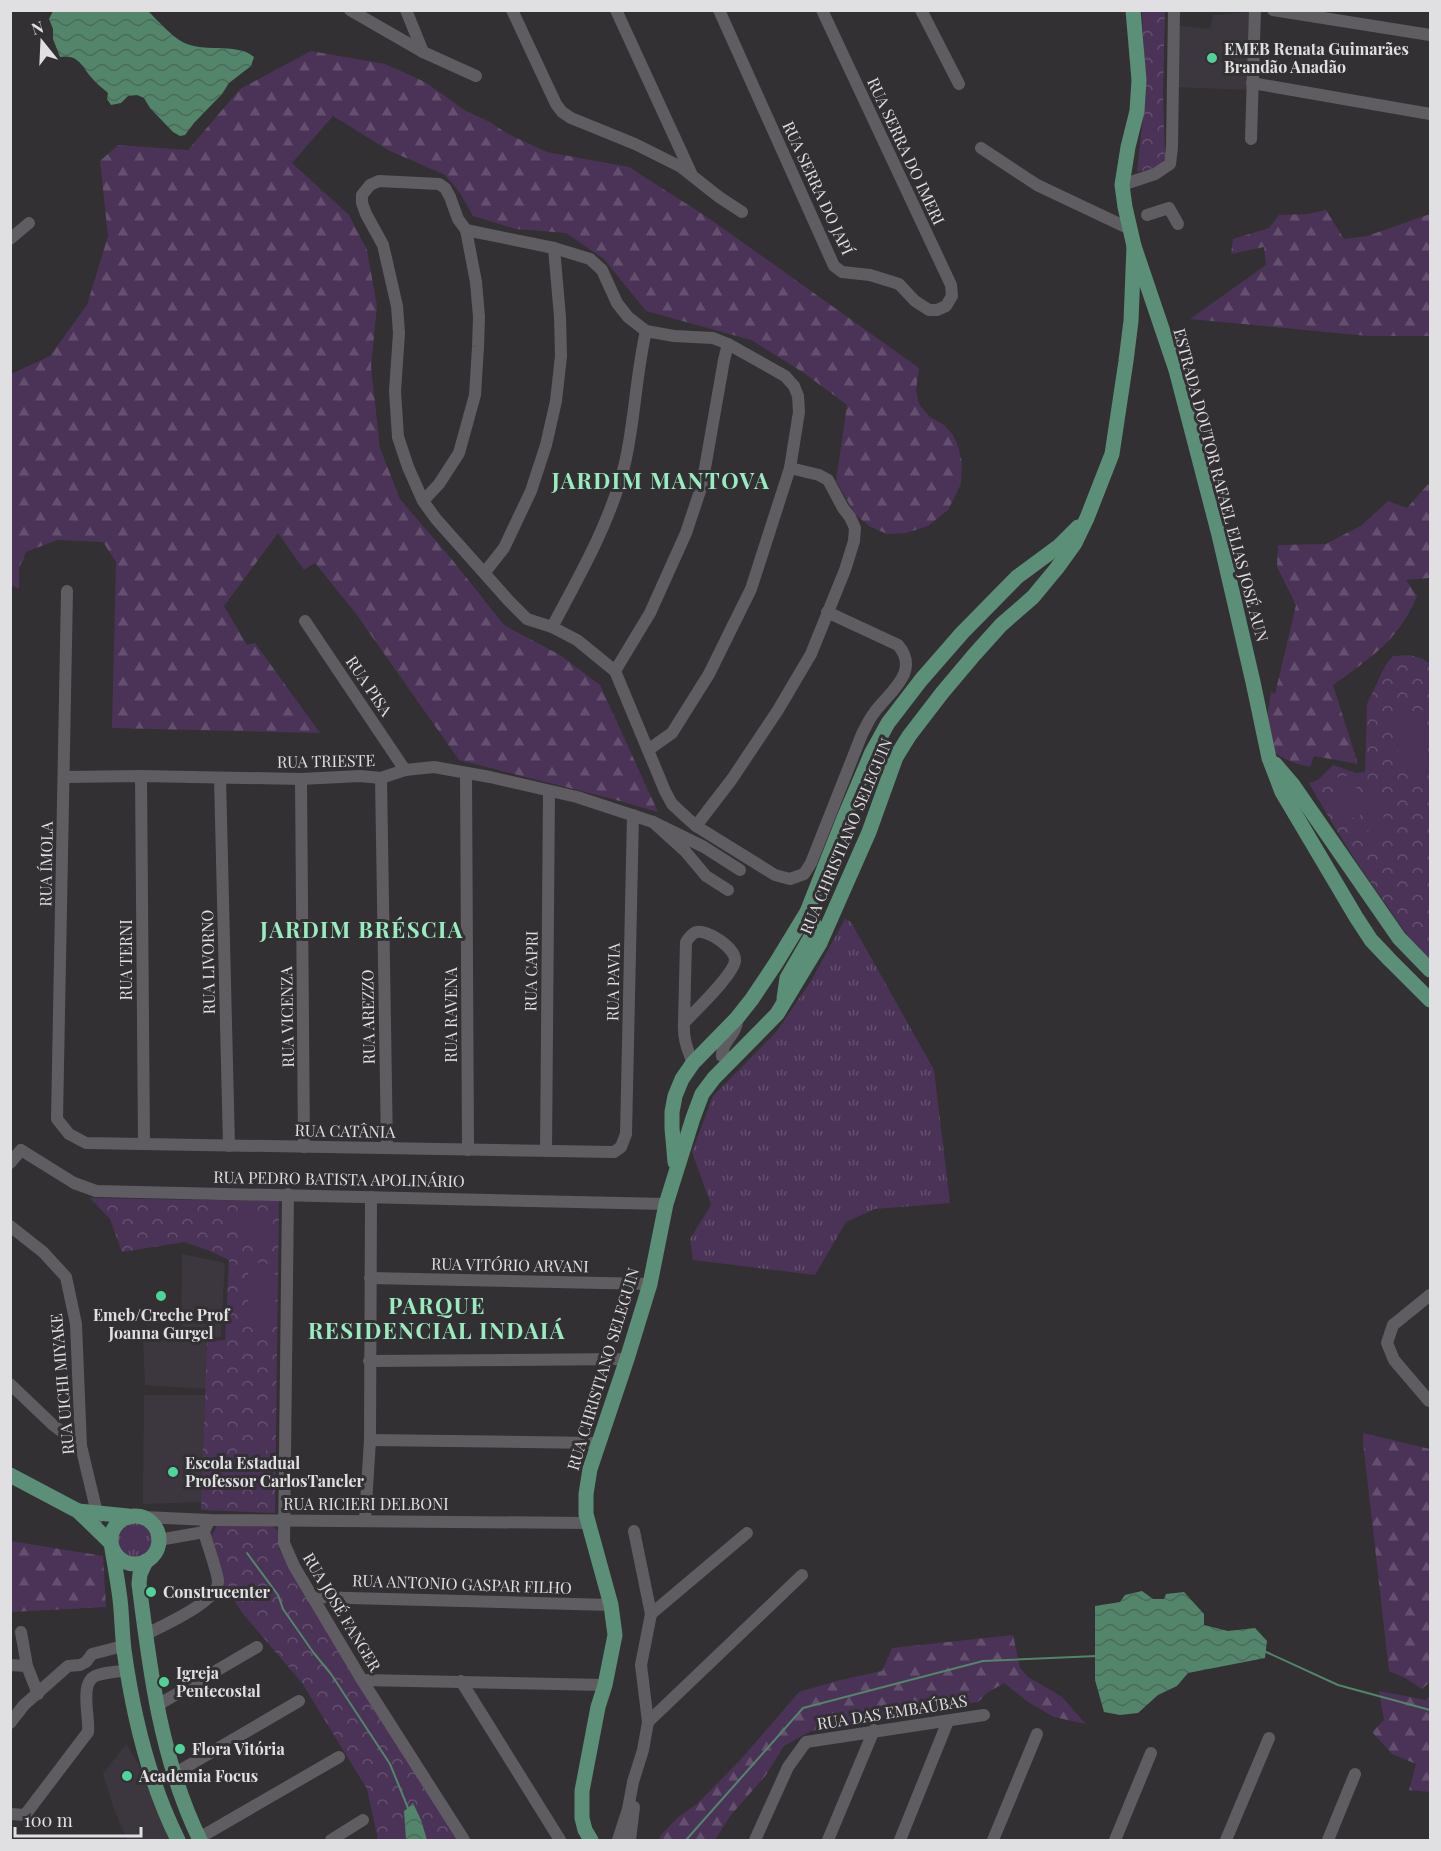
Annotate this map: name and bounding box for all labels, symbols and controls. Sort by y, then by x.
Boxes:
north arrow [12,12,72,72]
text: N [28,15,46,39]
place label: EMEB Renata Guimarães Brandão Anadão [1224,38,1409,77]
marker: EMEB Renata Guimarães Brandão Anadão [1205,51,1219,65]
street label: RUA SERRA DO IMERI [863,74,950,228]
street label: RUA SERRA DO JAPÍ [778,118,859,258]
street label: ESTRADA DOUTOR RAFAEL ELIAS JOSÉ AUN [1169,326,1273,644]
district label: JARDIM MANTOVA [551,465,770,495]
street label: RUA PISA [342,652,398,721]
street label: RUA CHRISTIANO SELEGUIN [795,735,896,937]
street label: RUA TRIESTE [277,749,375,772]
street label: RUA ÍMOLA [34,820,57,907]
street label: RUA LIVORNO [196,909,219,1014]
district label: JARDIM BRÉSCIA [259,914,464,944]
street label: RUA TERNI [115,919,136,1001]
street label: RUA CAPRI [519,930,542,1012]
street label: RUA PAVIA [601,942,624,1021]
street label: RUA VICENZA [275,965,298,1068]
street label: RUA RAVENA [440,966,461,1063]
street label: RUA AREZZO [356,969,379,1065]
street label: RUA CATÂNIA [294,1119,397,1142]
street label: RUA PEDRO BATISTA APOLINÁRIO [213,1166,465,1191]
street label: RUA VITÓRIO ARVANI [431,1253,589,1276]
street label: RUA CHRISTIANO SELEGUIN [562,1265,643,1473]
marker: Emeb/Creche Prof Joanna Gurgel [154,1289,168,1303]
district label: PARQUE RESIDENCIAL INDAIÁ [308,1290,566,1345]
place label: Emeb/Creche Prof Joanna Gurgel [93,1304,230,1343]
street label: RUA UICHI MIYAKE [45,1313,78,1455]
place label: Escola Estadual Professor CarlosTancler [185,1452,364,1491]
marker: Escola Estadual Professor CarlosTancler [166,1465,180,1479]
street label: RUA RICIERI DELBONI [283,1493,449,1514]
street label: RUA JOSÉ FANGER [299,1549,386,1675]
street label: RUA ANTONIO GASPAR FILHO [352,1569,572,1598]
place label: Construcenter [163,1581,271,1602]
marker: Construcenter [144,1585,158,1599]
place label: Igreja Pentecostal [176,1662,261,1701]
marker: Igreja Pentecostal [157,1675,171,1689]
street label: RUA DAS EMBAÚBAS [815,1689,969,1734]
place label: Flora Vitória [192,1738,285,1759]
marker: Flora Vitória [173,1742,187,1756]
place label: Academia Focus [138,1765,258,1786]
marker: Academia Focus [120,1769,134,1783]
scale bar [15,1800,141,1838]
text: 100 m [24,1808,73,1832]

